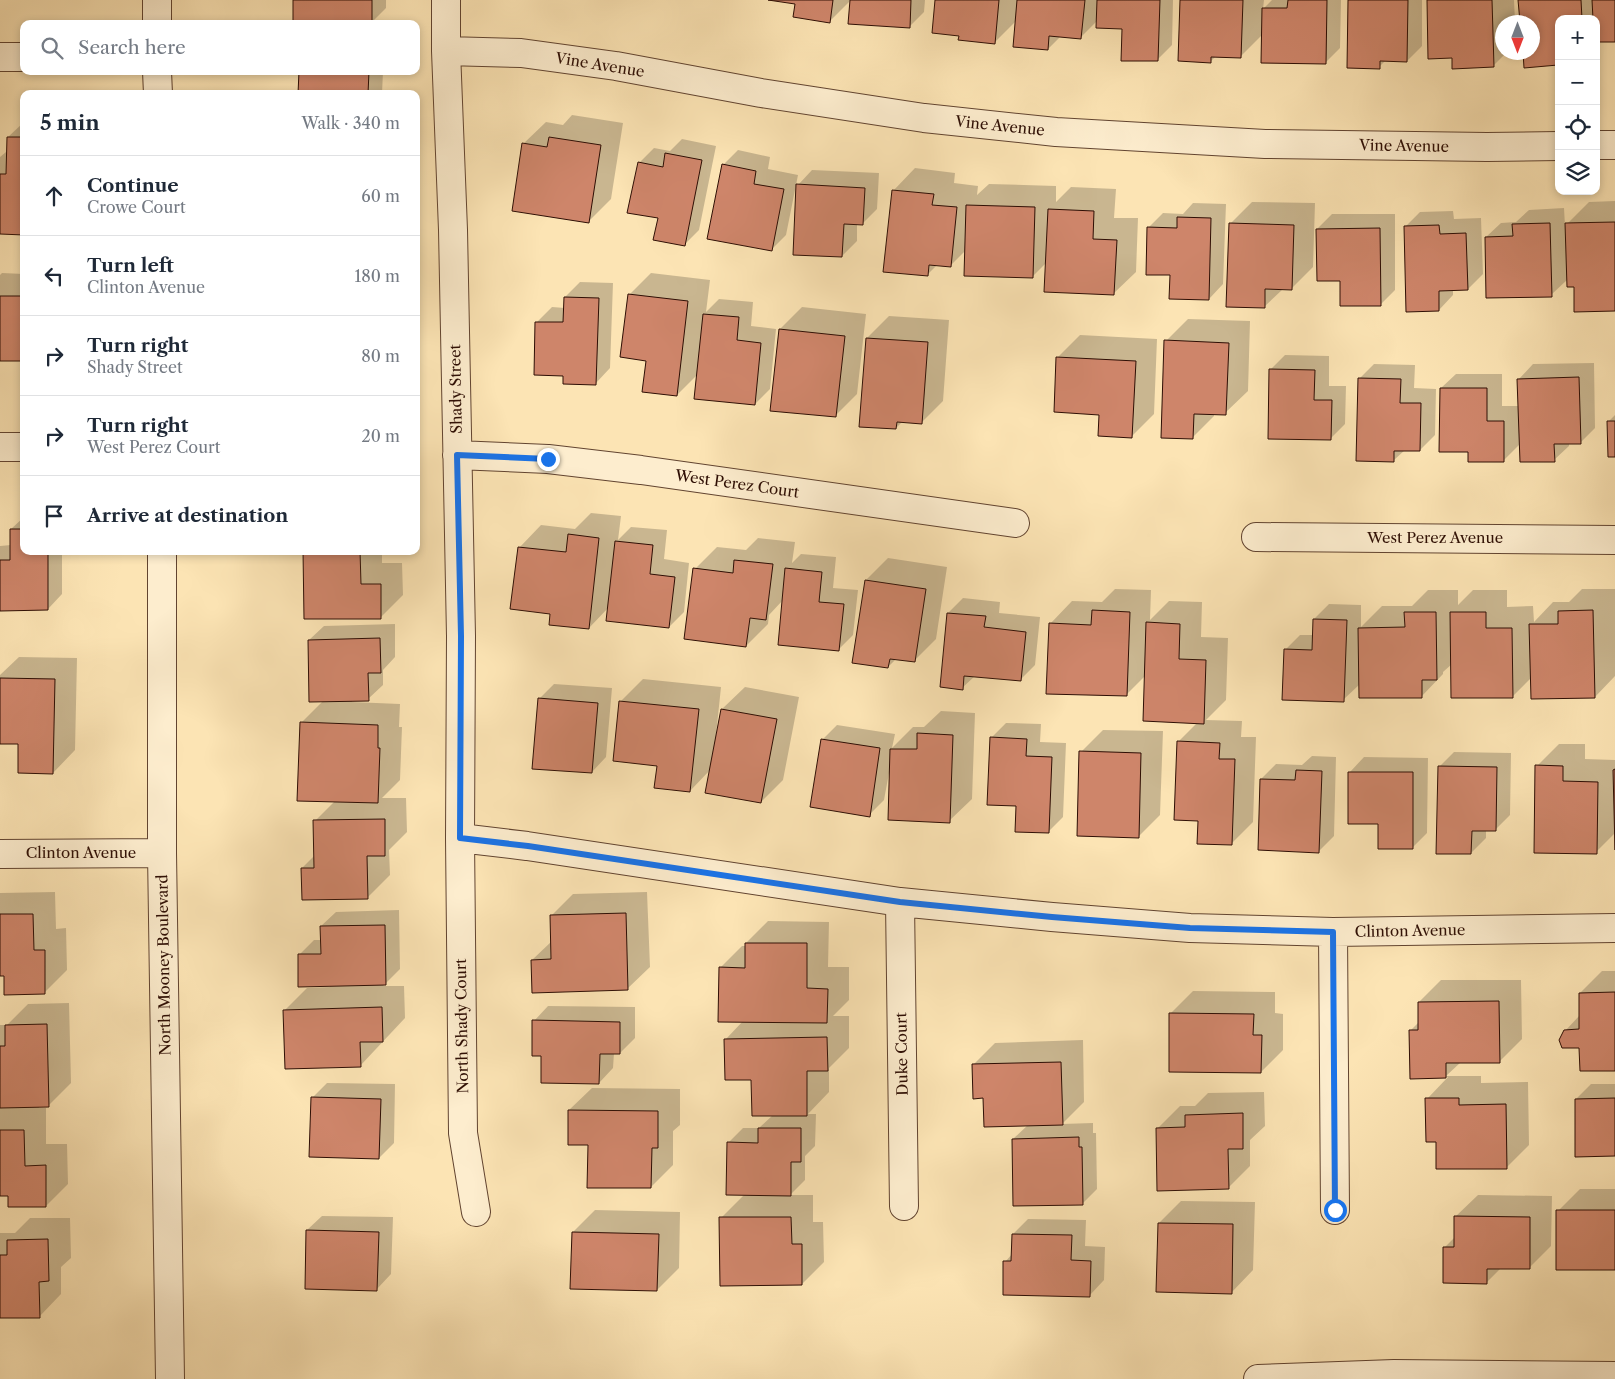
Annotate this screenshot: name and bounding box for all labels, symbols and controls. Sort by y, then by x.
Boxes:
north arrow [1495,15,1540,60]
map controls [1555,15,1600,195]
button: + [1555,15,1600,60]
search box [20,20,420,75]
icon: search [38,34,66,62]
text: Search here [78,36,186,59]
street label: Vine Avenue [553,48,646,81]
button: − [1555,60,1600,105]
button: locate [1555,105,1600,150]
text: 5 min [40,110,100,135]
street label: Vine Avenue [953,111,1046,140]
text: Walk · 340 m [301,113,400,133]
street label: Vine Avenue [1358,135,1449,156]
button: layers [1555,150,1600,195]
text: Continue [87,174,179,197]
icon: ahead [40,182,68,210]
text: 60 m [361,186,400,206]
text: Crowe Court [87,197,186,217]
text: Turn left [87,254,174,277]
icon: left [40,262,68,290]
text: 180 m [354,266,400,286]
text: Clinton Avenue [87,277,205,297]
text: Turn right [87,334,188,357]
icon: right [40,342,68,370]
street label: Shady Street [445,343,466,434]
text: 80 m [361,346,400,366]
text: Shady Street [87,357,183,377]
text: Turn right [87,414,188,437]
icon: right [40,422,68,450]
text: 20 m [361,426,400,446]
text: West Perez Court [87,437,220,457]
route end [537,448,560,471]
street label: West Perez Court [673,465,801,502]
icon: arrive [40,502,68,530]
text: Arrive at destination [87,504,288,527]
street label: West Perez Avenue [1366,528,1503,547]
street label: Clinton Avenue [26,843,136,862]
street label: North Mooney Boulevard [152,874,175,1056]
street label: Clinton Avenue [1355,920,1465,941]
street label: North Shady Court [451,958,472,1094]
street label: Duke Court [891,1011,912,1096]
route start [1324,1199,1347,1222]

